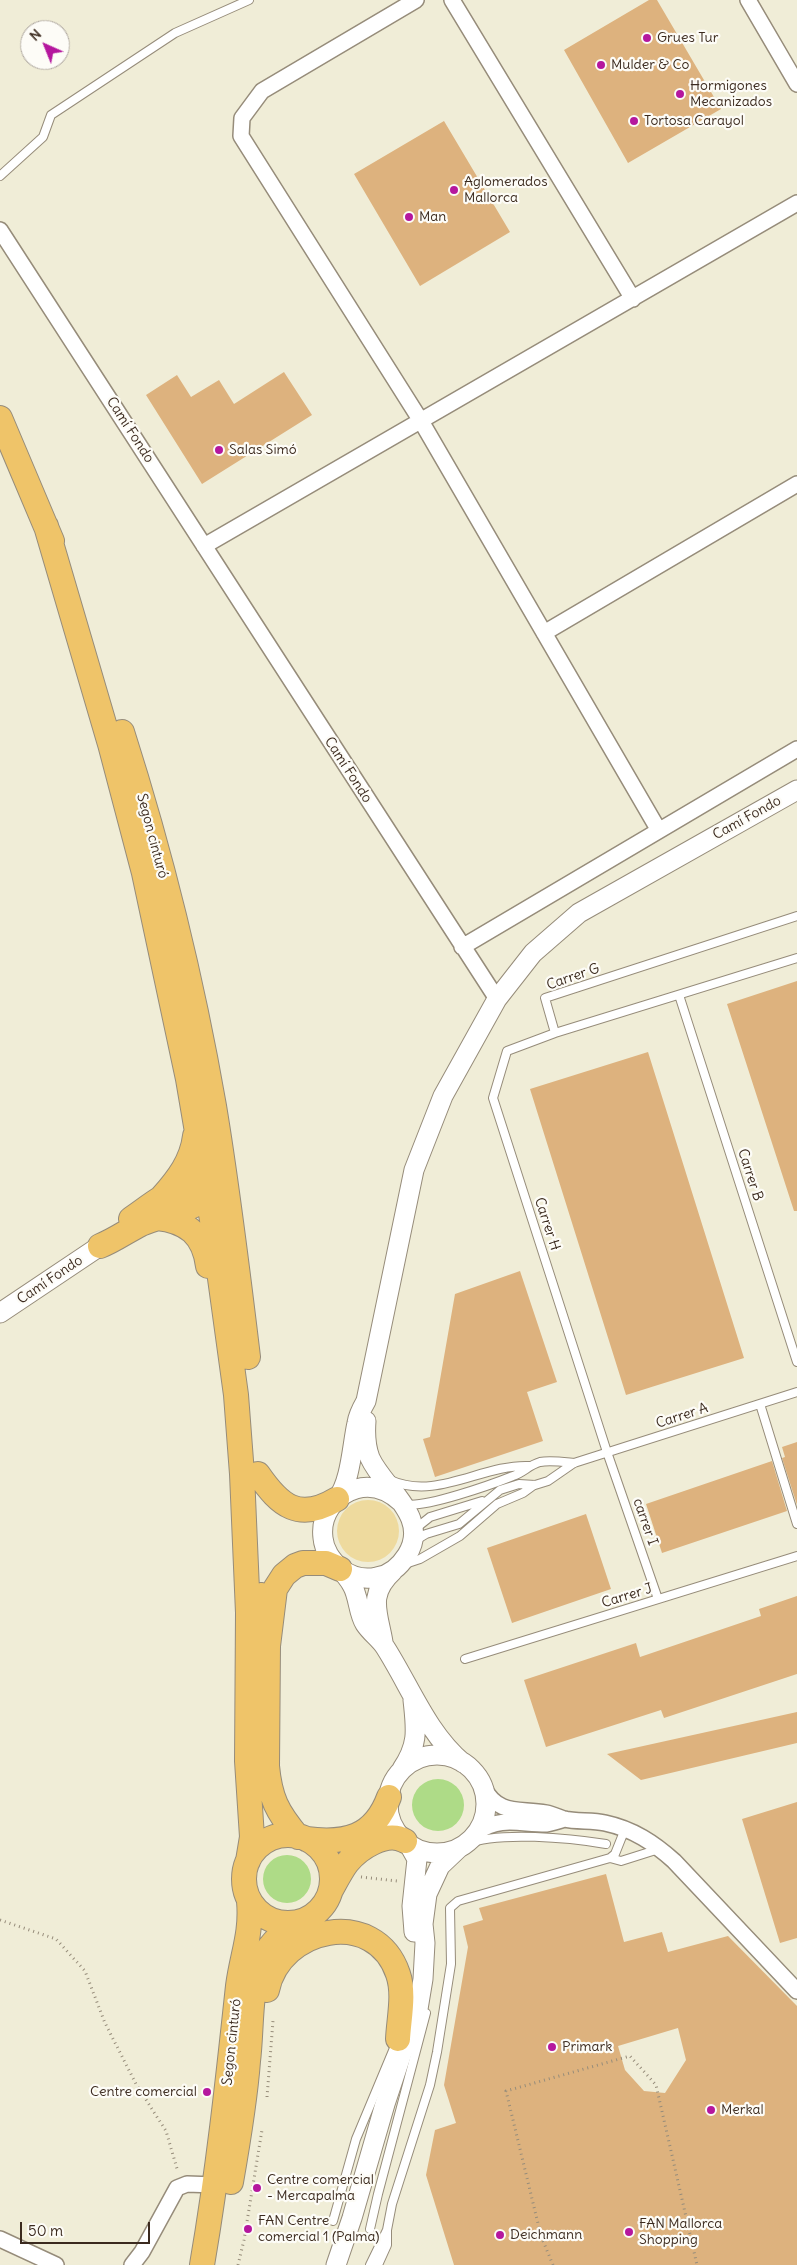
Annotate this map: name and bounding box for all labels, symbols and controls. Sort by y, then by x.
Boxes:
north arrow [20,20,70,70]
text: N [26,25,45,45]
place label: Grues Tur [657,30,718,46]
marker: Grues Tur [641,32,653,44]
place label: Mulder & Co [611,57,689,73]
marker: Mulder & Co [595,59,607,71]
place label: Hormigones Mecanizados [690,78,772,110]
marker: Hormigones Mecanizados [674,88,686,100]
place label: Tortosa Carayol [644,113,744,129]
marker: Tortosa Carayol [628,115,640,127]
place label: Aglomerados Mallorca [464,174,548,206]
marker: Aglomerados Mallorca [448,184,460,196]
place label: Man [419,209,446,225]
marker: Man [403,211,415,223]
street label: Camí Fondo [102,394,158,466]
place label: Salas Simó [229,442,297,458]
marker: Salas Simó [213,444,225,456]
street label: Camí Fondo [320,734,376,806]
street label: Segon cinturó [133,792,171,880]
street label: Camí Fondo [710,792,784,844]
street label: Carrer G [544,960,602,994]
street label: Carrer B [734,1147,766,1203]
street label: Carrer H [531,1195,563,1253]
street label: Camí Fondo [14,1252,86,1308]
street label: Carrer A [654,1400,710,1432]
street label: carrer I [629,1496,661,1548]
street label: Carrer J [600,1580,654,1612]
street label: Segon cinturó [219,1998,245,2086]
place label: Primark [562,2039,612,2055]
marker: Primark [546,2041,558,2053]
place label: Centre comercial [90,2084,197,2100]
marker: Centre comercial [201,2086,213,2098]
place label: Merkal [721,2102,764,2118]
marker: Merkal [705,2104,717,2116]
place label: Centre comercial - Mercapalma [267,2172,374,2204]
marker: Centre comercial - Mercapalma [251,2182,263,2194]
scale bar [22,2212,152,2244]
place label: FAN Centre comercial 1 (Palma) [258,2213,379,2246]
place label: FAN Mallorca Shopping [639,2216,722,2248]
text: 50 m [28,2221,63,2240]
marker: FAN Centre comercial 1 (Palma) [242,2223,254,2235]
marker: FAN Mallorca Shopping [623,2226,635,2238]
place label: Deichmann [510,2227,582,2243]
marker: Deichmann [494,2229,506,2241]

